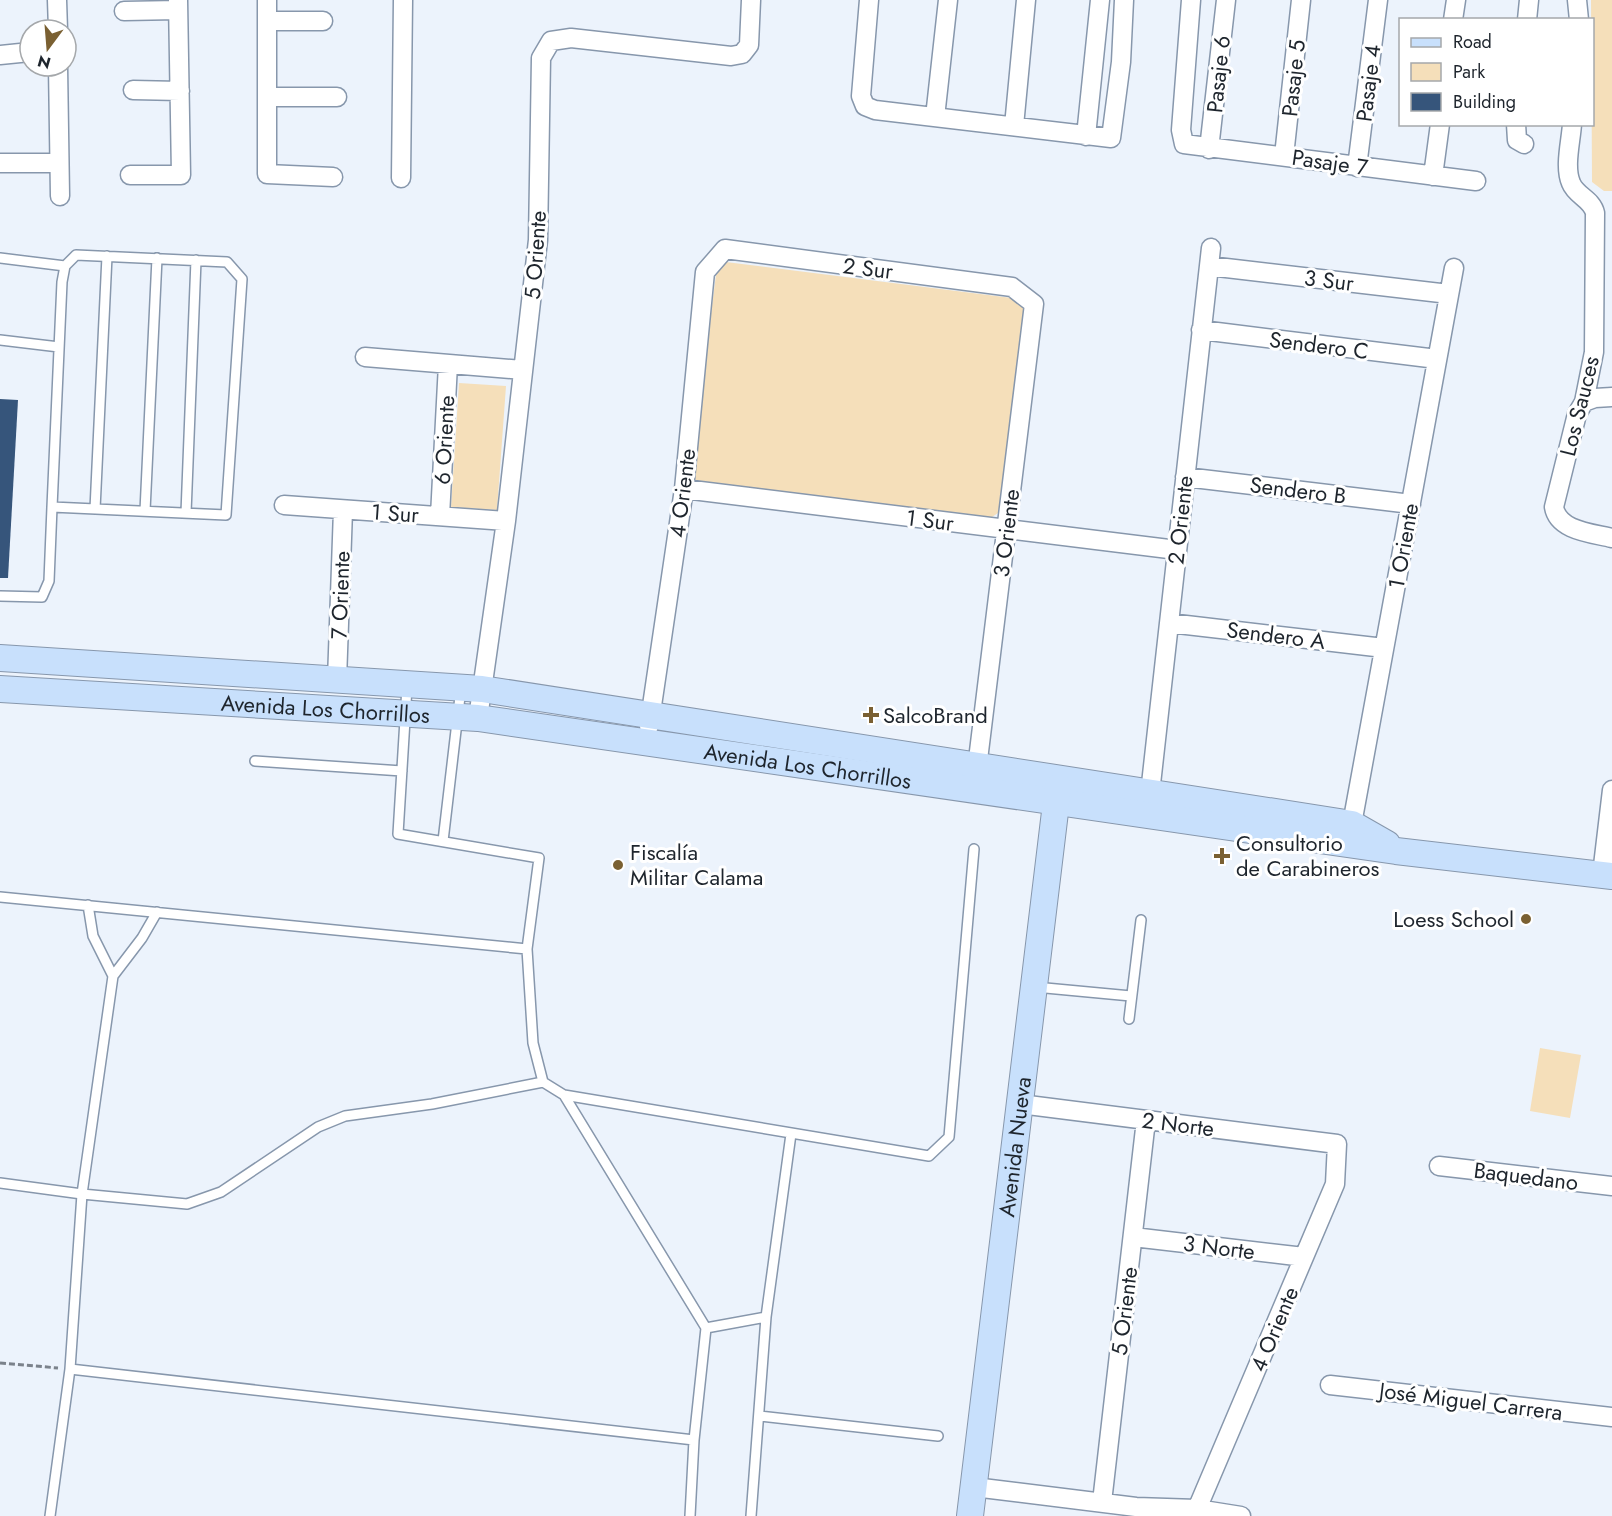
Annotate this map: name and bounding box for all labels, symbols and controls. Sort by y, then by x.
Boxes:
north arrow [18,18,78,78]
legend [1399,18,1594,126]
text: Road [1453,29,1492,55]
street label: Pasaje 6 [1198,34,1238,114]
street label: Pasaje 5 [1273,38,1313,118]
street label: Pasaje 4 [1347,42,1389,124]
text: N [35,49,53,75]
text: Park [1453,59,1485,85]
text: Building [1453,89,1516,115]
street label: Pasaje 7 [1290,141,1371,183]
street label: 5 Oriente [516,209,554,301]
street label: 2 Sur [841,249,895,287]
street label: 3 Sur [1302,261,1356,299]
street label: Sendero C [1268,323,1370,367]
street label: Los Sauces [1551,352,1607,459]
street label: 6 Oriente [426,395,462,485]
street label: 4 Oriente [661,447,703,539]
street label: Sendero B [1248,468,1348,512]
street label: 2 Oriente [1159,474,1201,566]
street label: 3 Oriente [985,487,1027,579]
street label: 1 Sur [370,495,420,531]
street label: 1 Sur [904,501,956,539]
street label: 1 Oriente [1380,501,1426,591]
street label: 7 Oriente [322,550,358,640]
street label: Sendero A [1225,613,1328,657]
street label: Avenida Los Chorrillos [220,686,431,731]
place label: SalcoBrand [883,699,988,731]
marker: SalcoBrand [864,708,878,722]
street label: Avenida Los Chorrillos [702,735,914,797]
place label: Consultorio de Carabineros [1236,827,1380,884]
place label: Fiscalía Militar Calama [630,836,763,893]
marker: Consultorio de Carabineros [1213,847,1231,865]
marker: Fiscalía Militar Calama [611,858,625,872]
place label: Loess School [1393,903,1514,935]
marker: Loess School [1519,912,1533,926]
street label: Avenida Nueva [990,1075,1039,1219]
street label: 2 Norte [1140,1104,1216,1144]
street label: Baquedano [1472,1154,1580,1198]
street label: 3 Norte [1181,1227,1257,1267]
street label: 5 Oriente [1103,1265,1145,1357]
street label: 4 Oriente [1242,1282,1306,1376]
street label: José Miguel Carrera [1374,1374,1565,1428]

